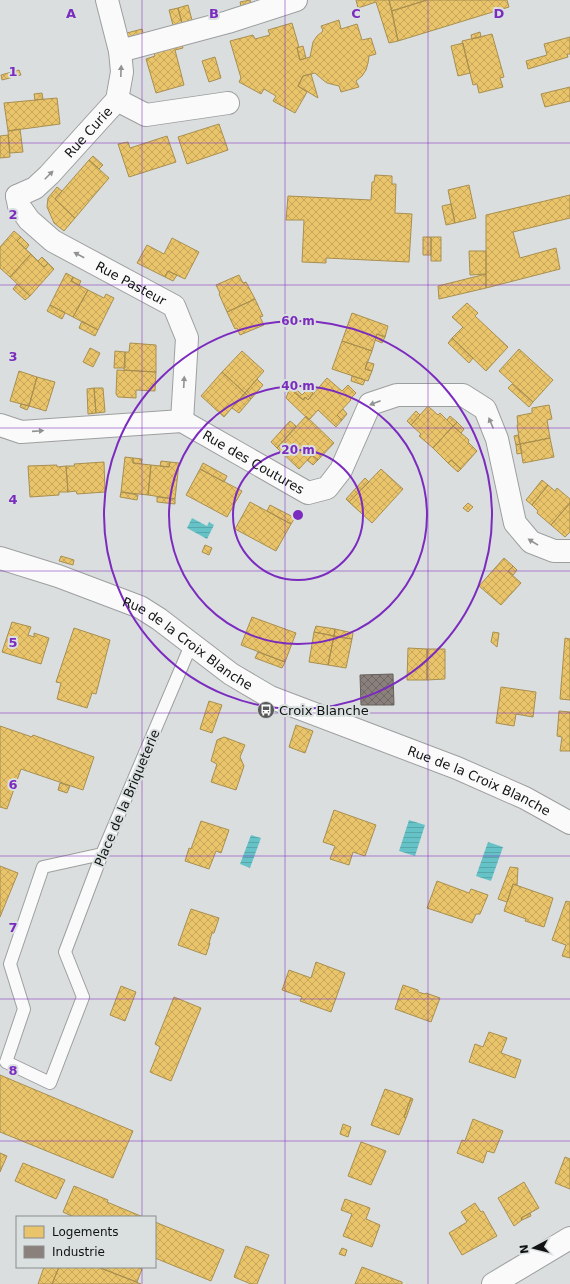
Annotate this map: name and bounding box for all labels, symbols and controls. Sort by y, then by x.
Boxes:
text: A [66,6,76,21]
text: B [209,6,219,21]
text: C [351,6,361,21]
text: D [494,6,505,21]
text: 1 [8,64,18,79]
one-way arrow [118,65,124,78]
street label: Rue Curie [61,103,115,160]
one-way arrow [44,170,54,180]
text: 2 [8,207,18,222]
one-way arrow [73,252,85,258]
street label: Rue Pasteur [93,258,169,308]
text: 60 m [281,314,315,328]
text: 3 [8,349,18,364]
one-way arrow [181,376,188,388]
text: 40 m [281,379,315,393]
one-way arrow [369,400,381,406]
one-way arrow [487,417,493,429]
one-way arrow [32,427,44,434]
street label: Rue des Coutures [200,427,307,497]
text: 20 m [281,443,315,457]
text: 4 [8,492,18,507]
centre of rings [291,508,305,522]
one-way arrow [528,538,539,546]
street label: Rue de la Croix Blanche [121,594,255,693]
text: 5 [8,635,18,650]
bus stop icon: Croix Blanche [256,700,276,720]
place label: Croix Blanche [279,703,369,718]
street label: Place de la Briqueterie [91,727,163,869]
street label: Rue de la Croix Blanche [406,742,553,818]
text: 6 [8,777,18,792]
text: 7 [8,920,18,935]
text: 8 [8,1063,18,1078]
legend [16,1216,156,1268]
text: Logements [52,1225,118,1239]
north arrow [514,1228,554,1268]
text: N [518,1244,532,1255]
text: Industrie [52,1245,105,1259]

